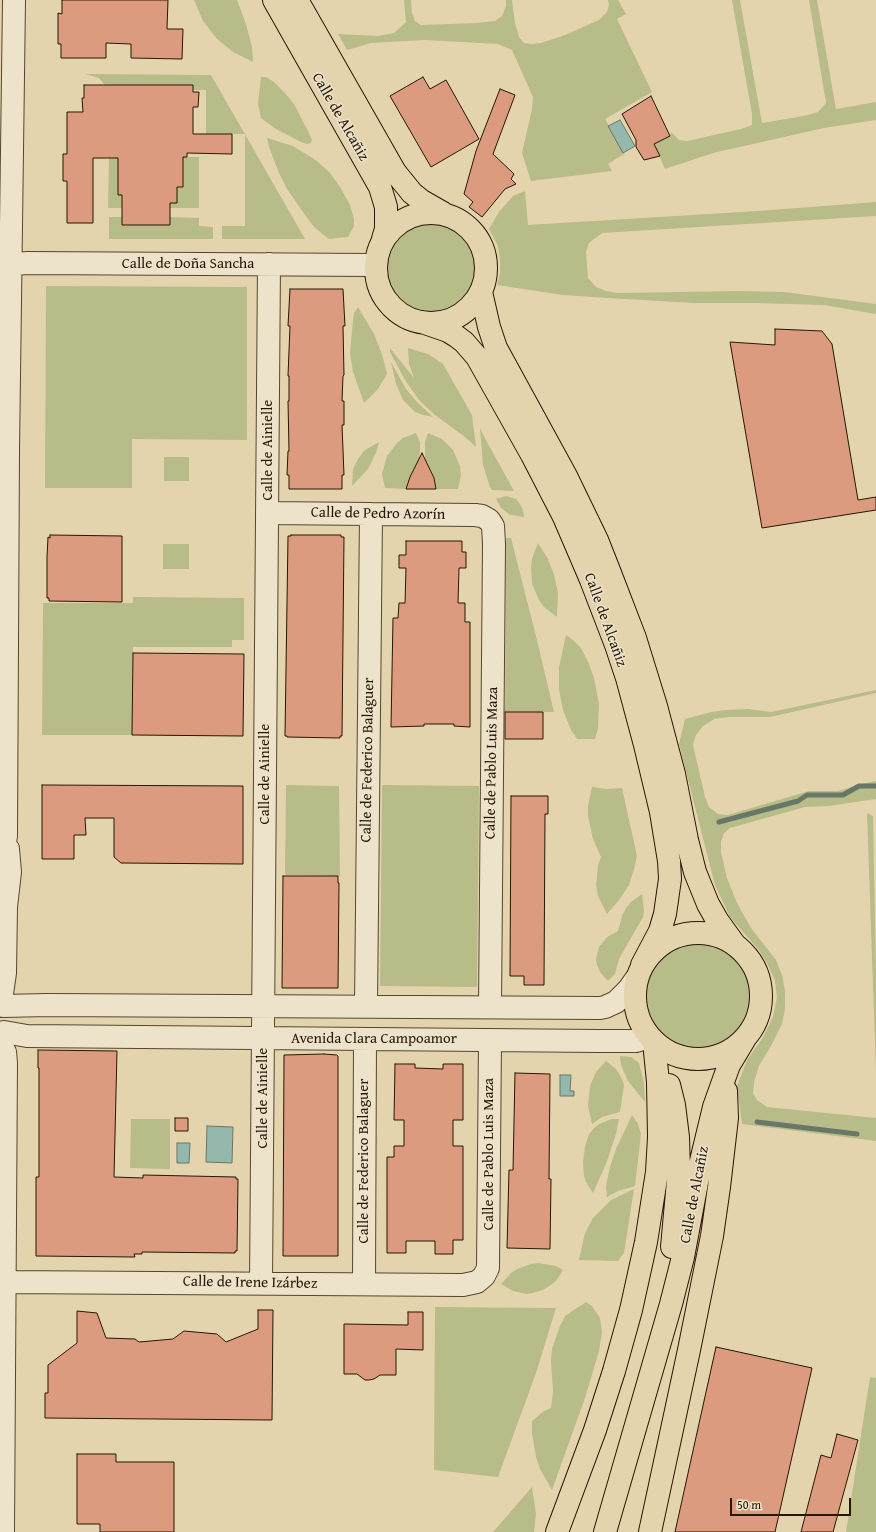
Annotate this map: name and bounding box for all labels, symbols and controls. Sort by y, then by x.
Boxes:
street label: Calle de Alcañiz [308,70,372,164]
street label: Calle de Doña Sancha [122,255,254,273]
street label: Calle de Ainielle [259,400,277,500]
street label: Calle de Pedro Azorín [311,504,445,524]
street label: Calle de Alcañiz [580,571,630,669]
street label: Calle de Federico Balaguer [358,677,378,843]
street label: Calle de Pablo Luis Maza [482,687,502,839]
street label: Calle de Ainielle [256,724,274,824]
street label: Avenida Clara Campoamor [291,1030,457,1048]
street label: Calle de Ainielle [254,1048,272,1148]
street label: Calle de Pablo Luis Maza [480,1078,498,1230]
street label: Calle de Federico Balaguer [355,1079,373,1243]
street label: Calle de Alcañiz [677,1145,713,1245]
street label: Calle de Irene Izárbez [183,1273,317,1293]
scale bar [732,1490,853,1516]
text: 50 m [737,1496,761,1513]

